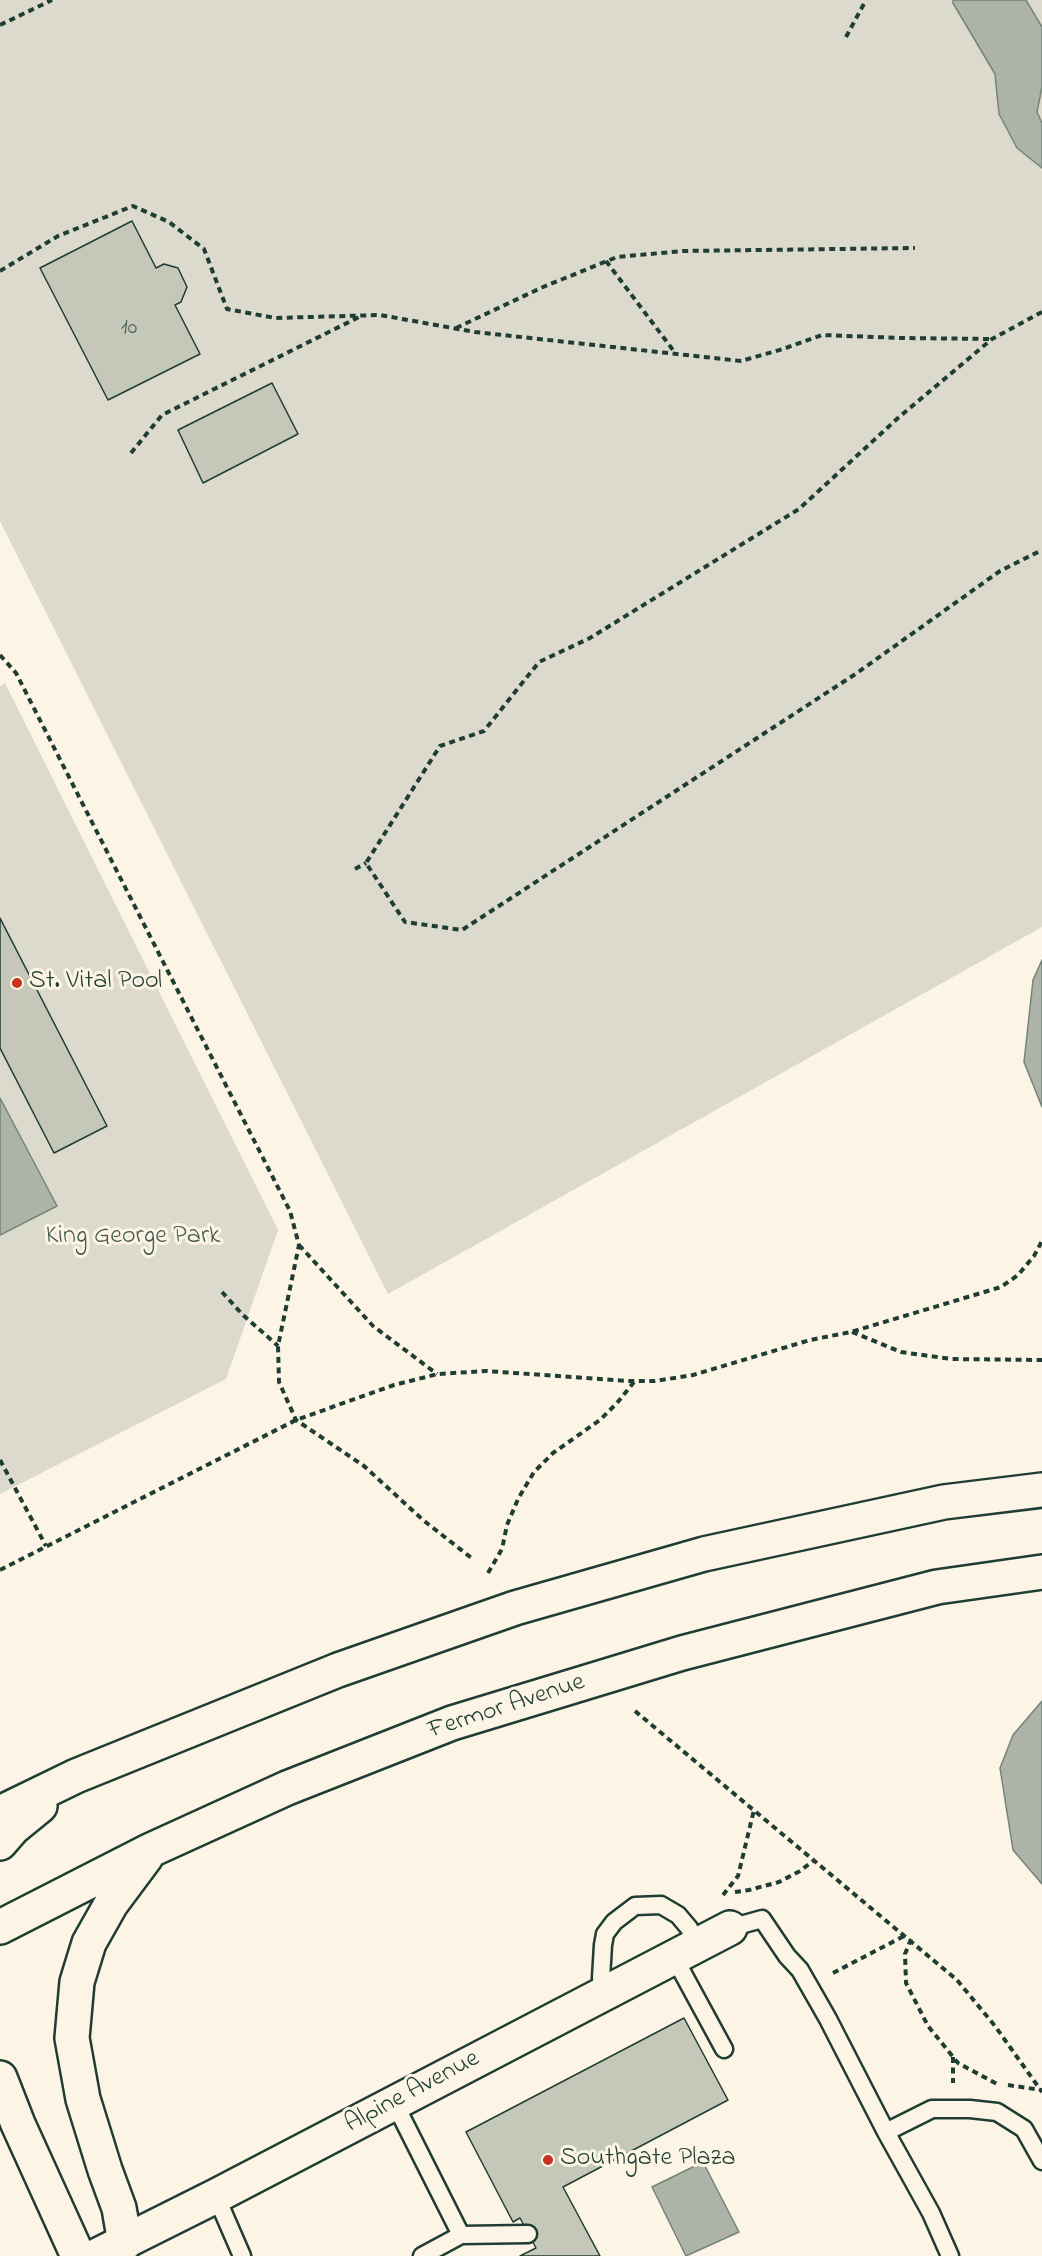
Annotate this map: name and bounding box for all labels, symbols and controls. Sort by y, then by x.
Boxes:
house number: 10 [121,316,137,342]
place label: St. Vital Pool [29,967,162,999]
marker: St. Vital Pool [10,976,24,990]
park label: King George Park [46,1222,220,1254]
street label: Fermor Avenue [425,1668,589,1748]
street label: Alpine Avenue [340,2045,486,2141]
place label: Southgate Plaza [560,2144,736,2176]
marker: Southgate Plaza [541,2153,555,2167]

